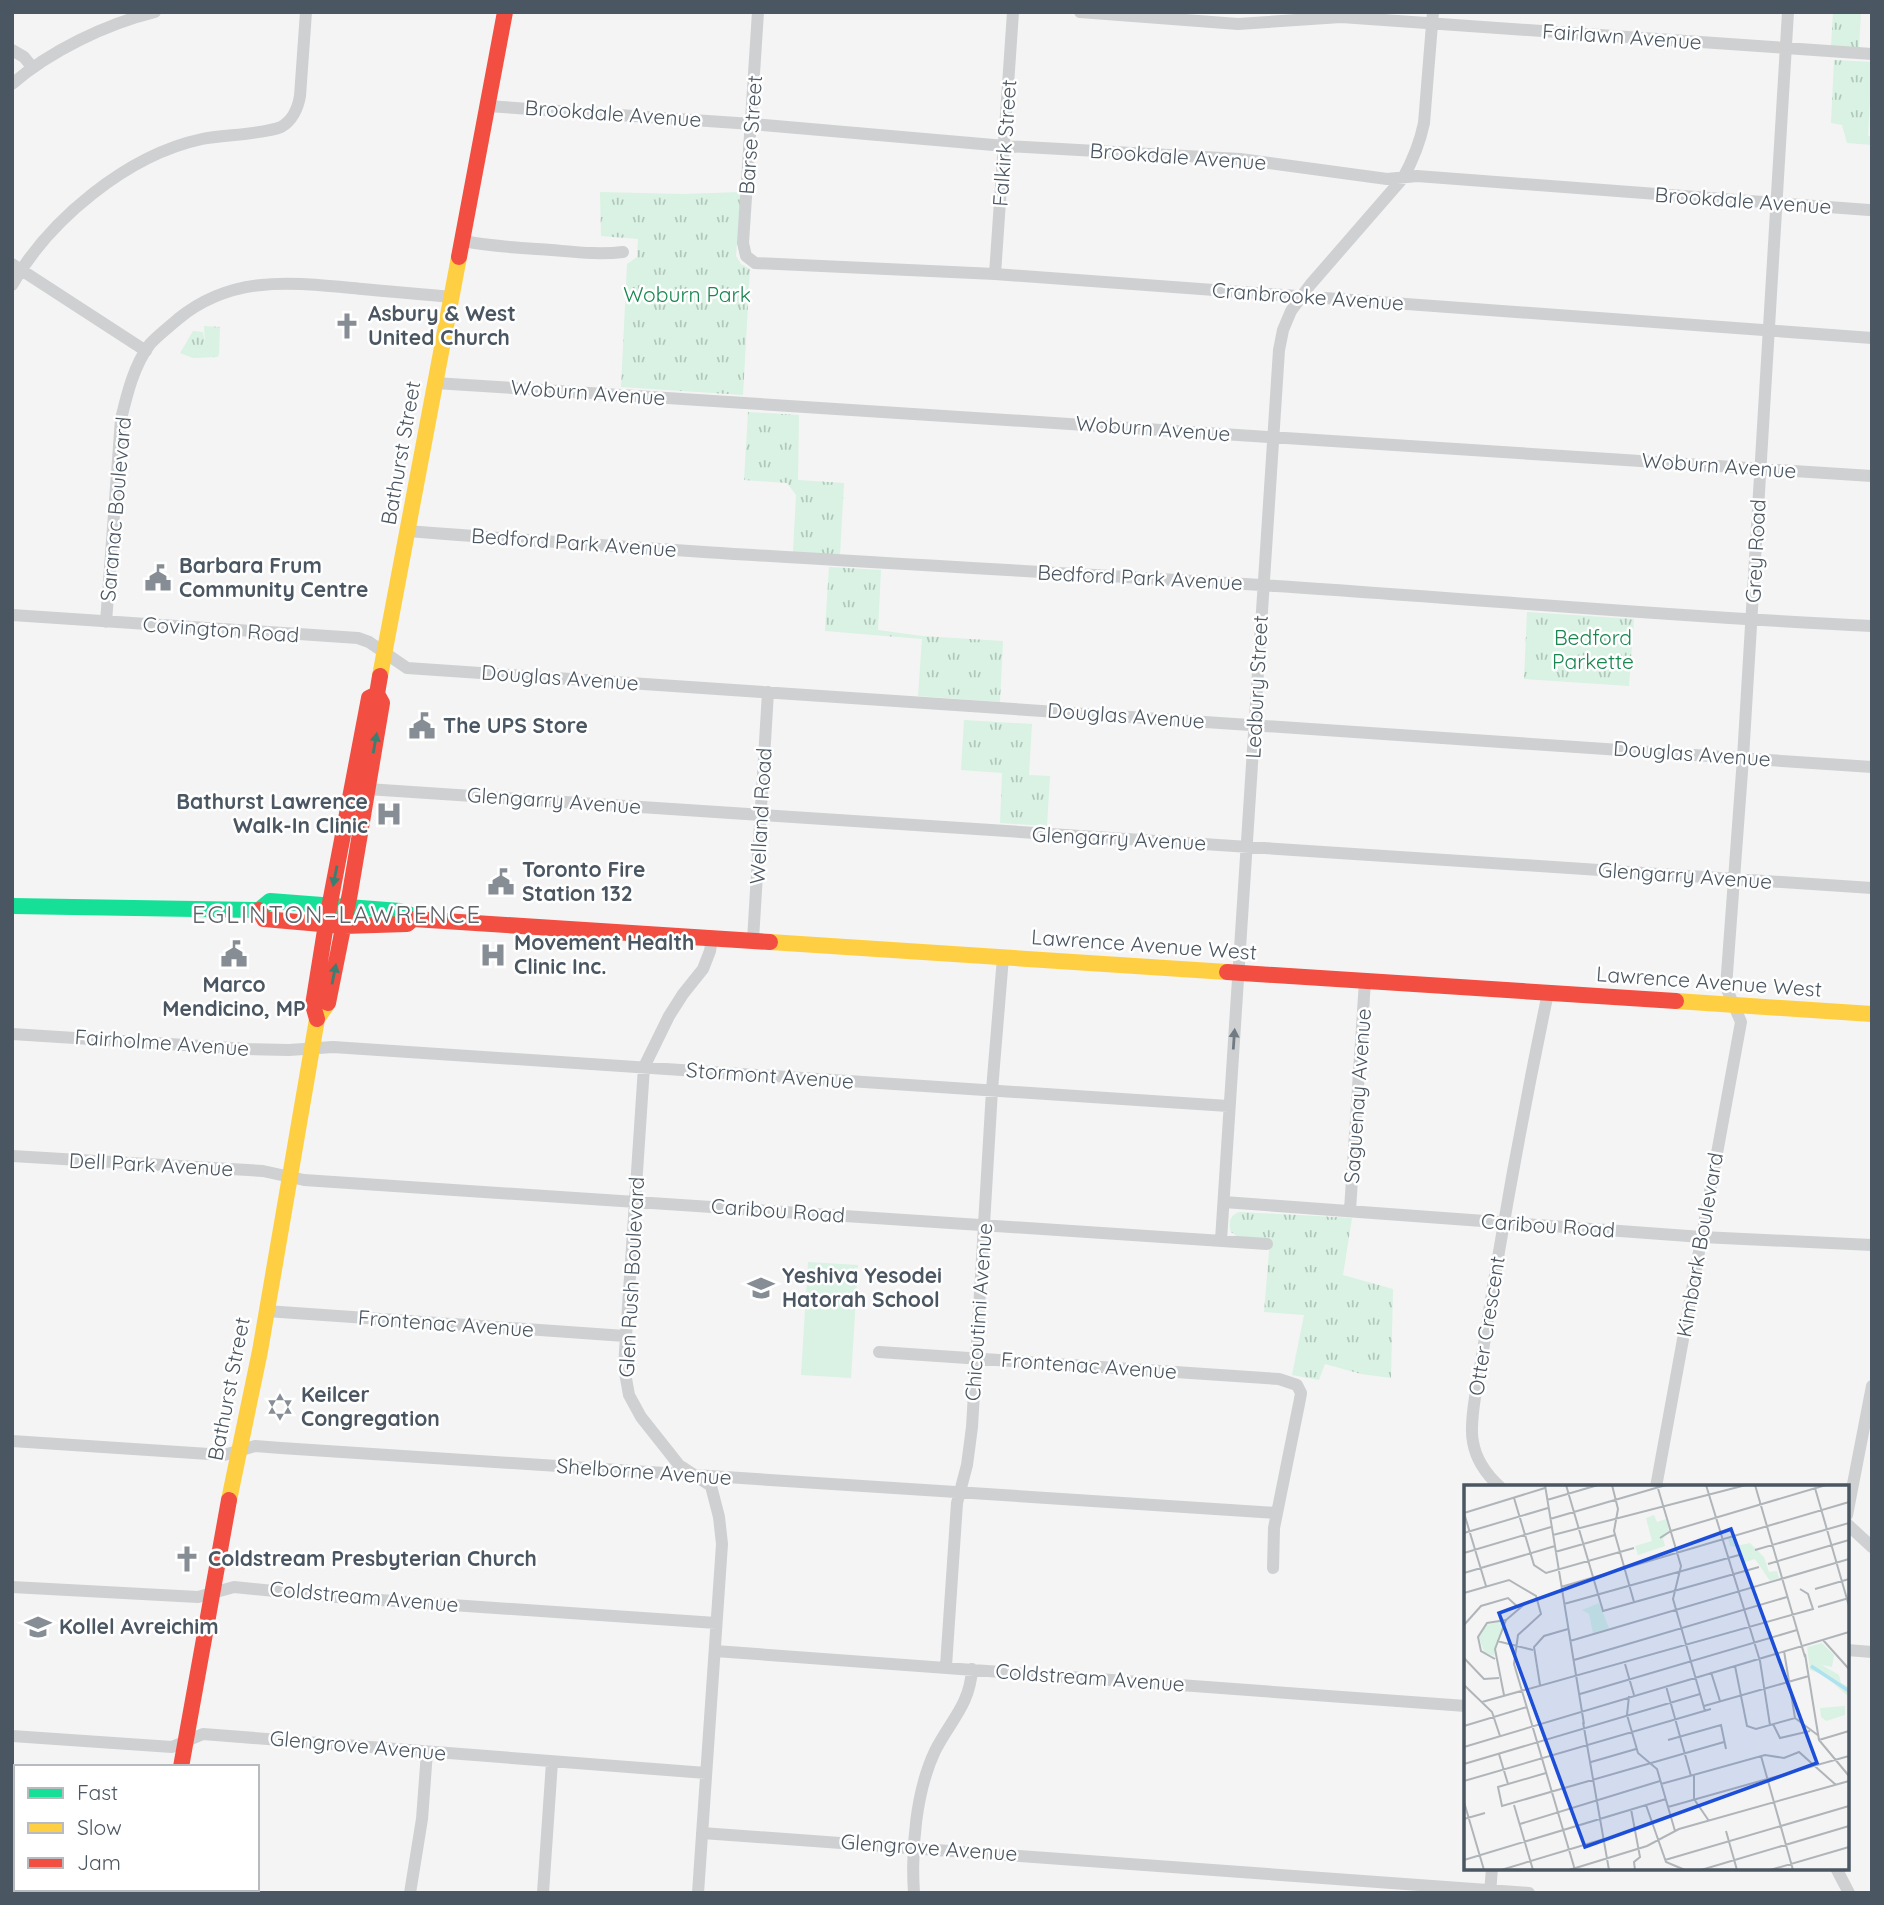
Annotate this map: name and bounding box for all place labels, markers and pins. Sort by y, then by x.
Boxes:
place label: Asbury & West United Church [368,300,516,350]
church icon: Asbury & West United Church [332,311,362,341]
place label: Barbara Frum Community Centre [179,552,368,602]
public building icon: Barbara Frum Community Centre [143,563,173,593]
public building icon: The UPS Store [407,711,437,741]
place label: The UPS Store [443,712,588,738]
place label: Bathurst Lawrence Walk-In Clinic [176,788,368,838]
hospital icon: Bathurst Lawrence Walk-In Clinic [374,799,404,829]
place label: Toronto Fire Station 132 [522,856,645,906]
public building icon: Toronto Fire Station 132 [486,867,516,897]
place label: Movement Health Clinic Inc. [514,929,694,979]
public building icon: Marco Mendicino, MP [219,939,249,969]
hospital icon: Movement Health Clinic Inc. [478,940,508,970]
place label: Marco Mendicino, MP [162,971,306,1021]
place label: Yeshiva Yesodei Hatorah School [782,1262,942,1312]
school or university icon: Yeshiva Yesodei Hatorah School [746,1273,776,1303]
place label: Keilcer Congregation [301,1381,440,1431]
synagogue icon: Keilcer Congregation [265,1392,295,1422]
church icon: Coldstream Presbyterian Church [172,1544,202,1574]
place label: Coldstream Presbyterian Church [208,1545,537,1571]
school or university icon: Kollel Avreichim [23,1612,53,1642]
place label: Kollel Avreichim [59,1613,219,1639]

